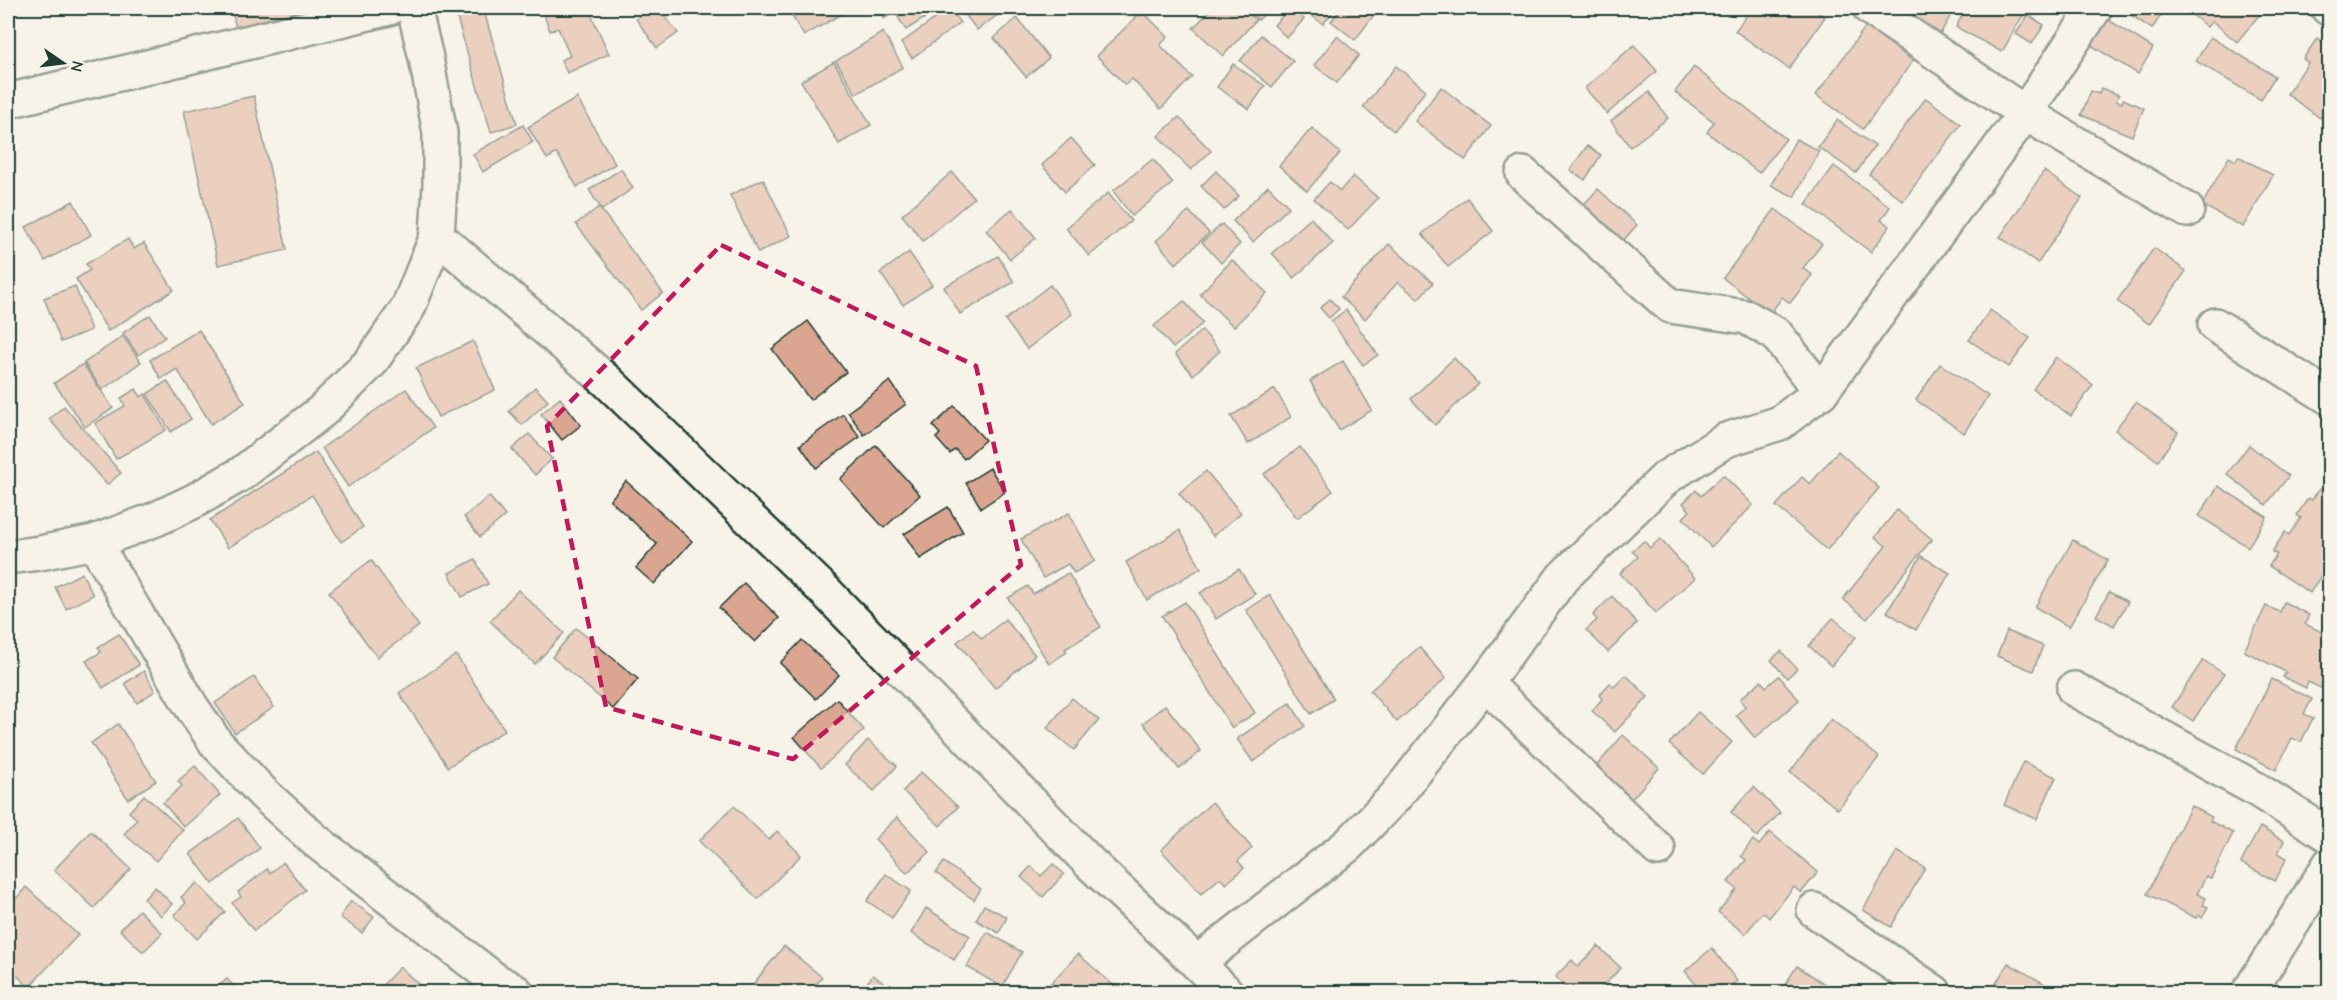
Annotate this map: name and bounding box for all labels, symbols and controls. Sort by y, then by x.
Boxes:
north arrow [33,33,93,93]
text: N [67,59,87,74]

